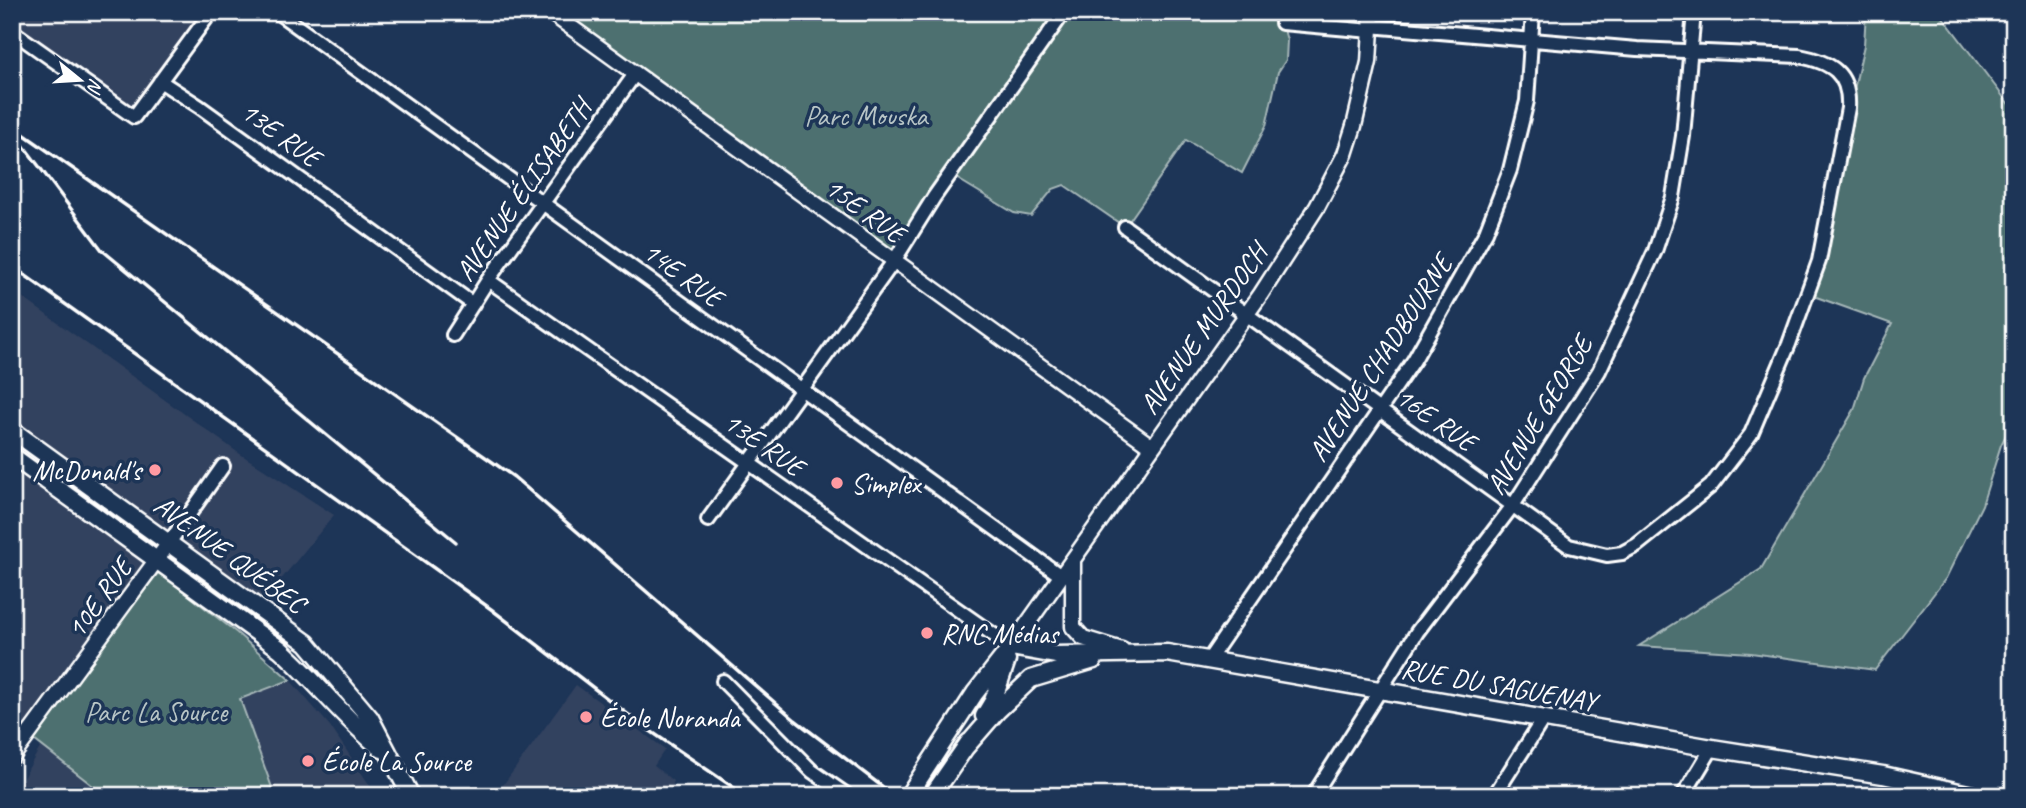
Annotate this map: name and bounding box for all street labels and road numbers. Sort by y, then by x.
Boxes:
street label: AVENUE ÉLISABETH [447,89,601,288]
street label: 13E RUE [234,93,331,177]
street label: 15E RUE [818,169,915,253]
street label: 14E RUE [636,233,733,317]
street label: AVENUE MURDOCH [1131,234,1277,421]
street label: AVENUE CHADBOURNE [1300,245,1462,468]
street label: AVENUE GEORGE [1478,327,1602,501]
street label: 16E RUE [1389,379,1486,461]
street label: 13E RUE [717,404,814,486]
street label: AVENUE QUÉBEC [147,487,315,623]
street label: 10E RUE [58,548,142,645]
street label: RUE DU SAGUENAY [1399,651,1603,720]

